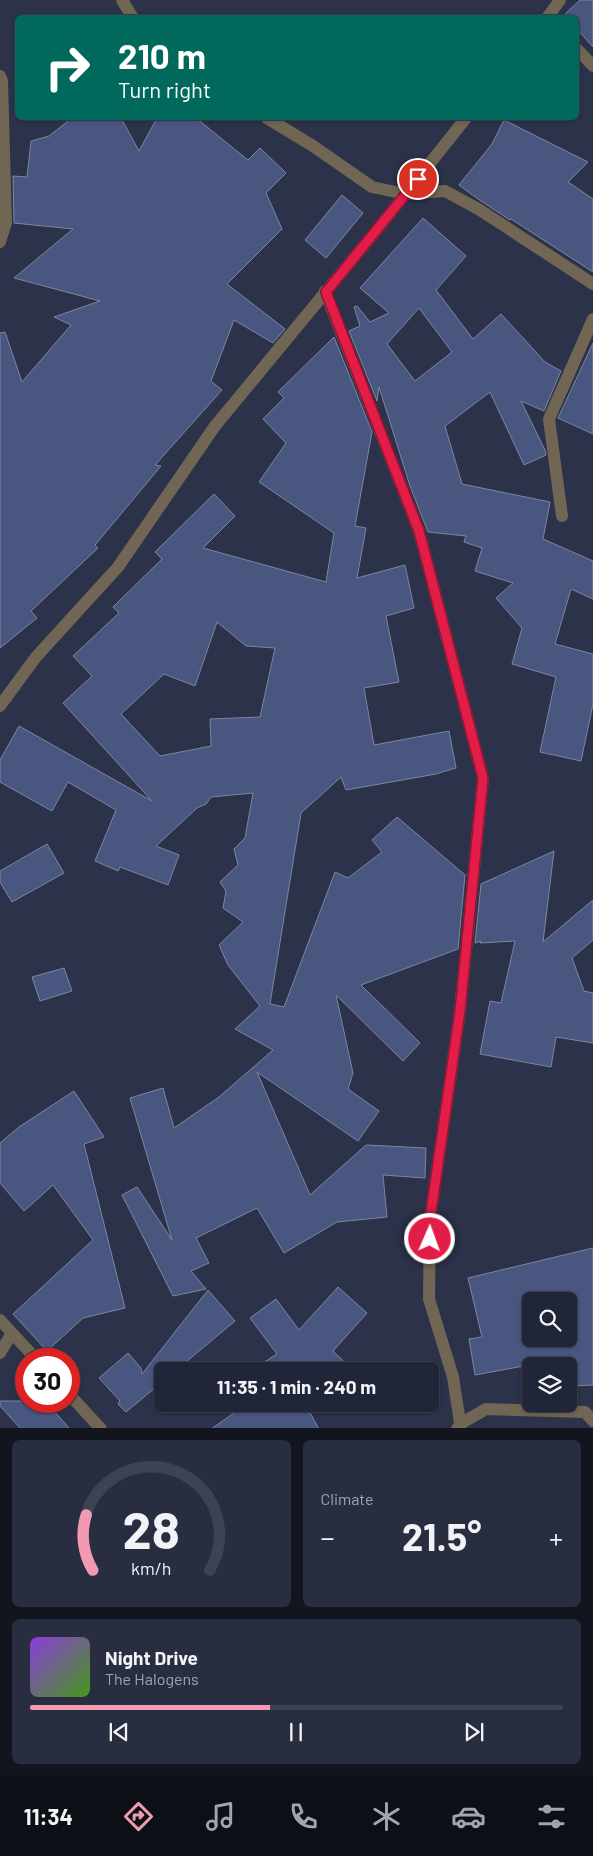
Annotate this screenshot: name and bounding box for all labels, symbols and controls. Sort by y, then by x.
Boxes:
text: 210 m [118,34,206,76]
icon: right [35,35,100,100]
text: Turn right [118,76,211,102]
pin [397,158,439,200]
icon: arrive [404,165,432,193]
position arrow [403,1212,455,1264]
map controls [522,1292,577,1412]
button: search [522,1292,577,1347]
speed limit sign: 30 [15,1348,80,1413]
button: layers [522,1357,577,1412]
text: 11:35 · 1 min · 240 m [217,1375,376,1398]
text: Climate [321,1489,373,1508]
text: 28 [123,1497,180,1559]
text: 21.5° [402,1513,482,1559]
text: − [321,1520,335,1554]
text: + [549,1520,563,1554]
text: km/h [131,1557,171,1579]
text: Night Drive [105,1646,198,1669]
text: The Halogens [105,1669,199,1688]
icon: previous [105,1718,133,1746]
icon: pause [282,1718,310,1746]
icon: next [460,1718,488,1746]
icon: directions [121,1799,156,1834]
icon: music [203,1799,238,1834]
icon: phone [286,1799,321,1834]
icon: climate [369,1799,404,1834]
icon: car [451,1799,486,1834]
icon: filters [534,1799,569,1834]
text: 11:34 [24,1803,73,1829]

